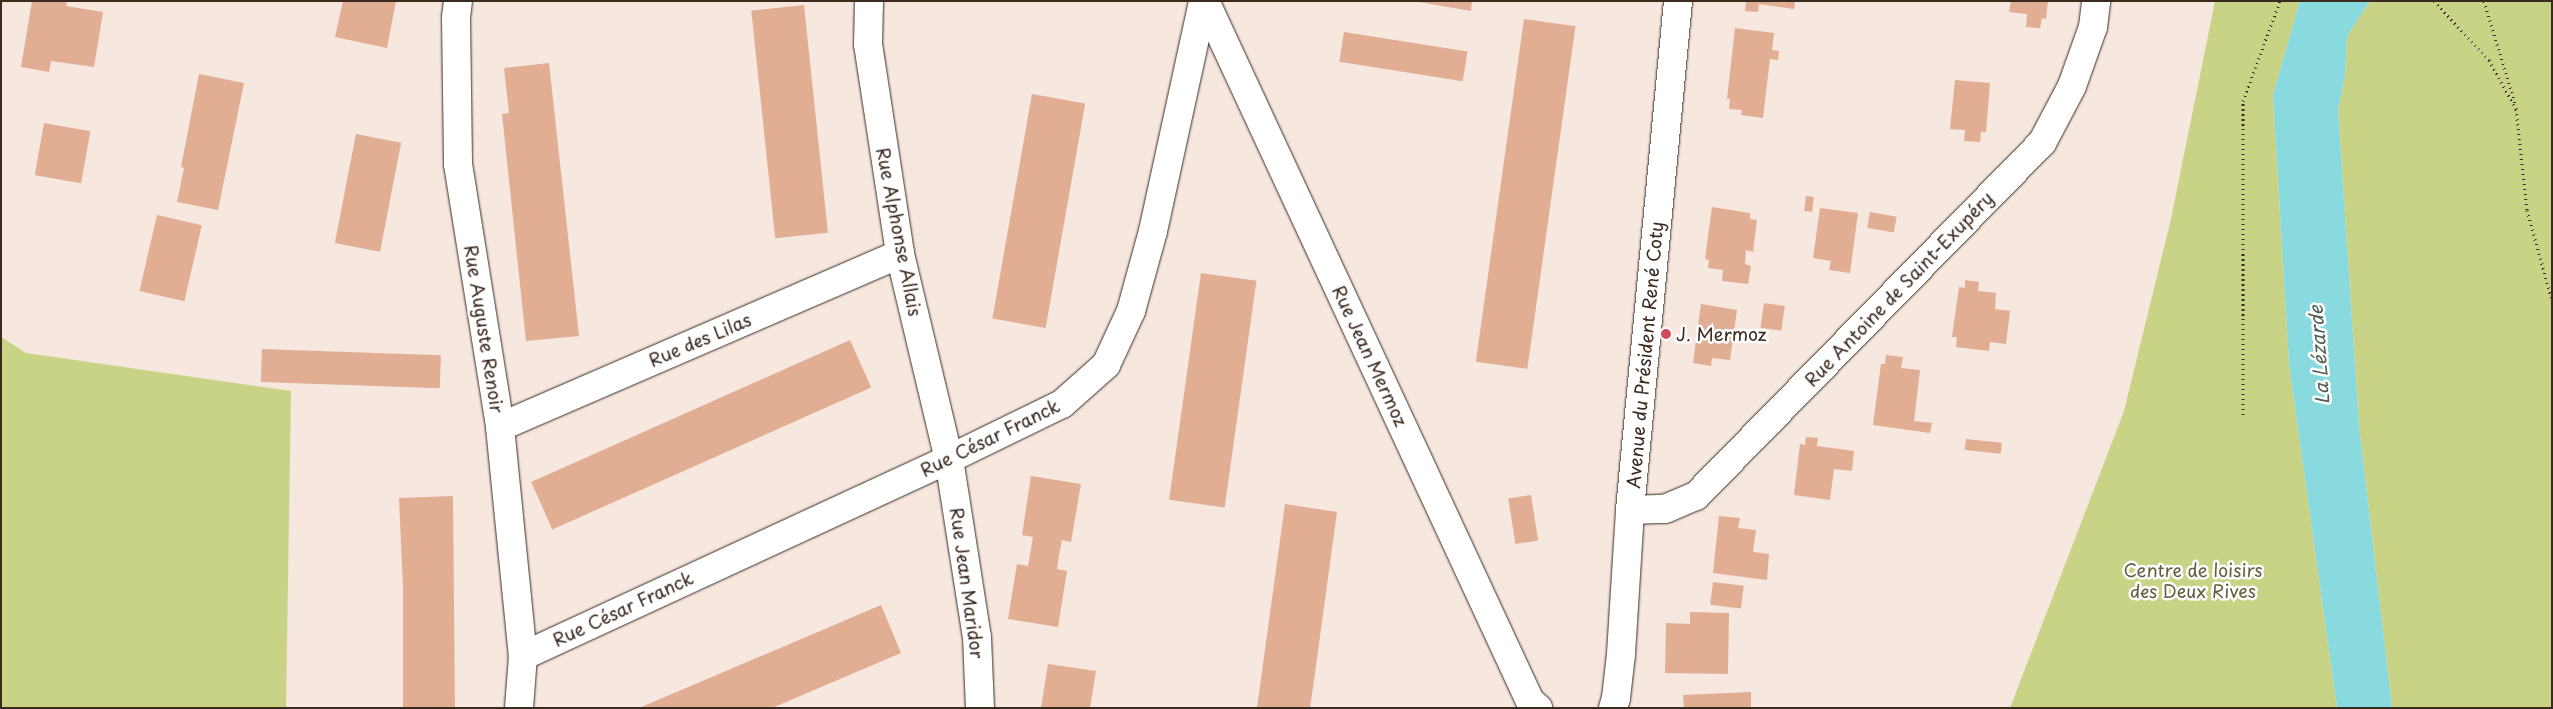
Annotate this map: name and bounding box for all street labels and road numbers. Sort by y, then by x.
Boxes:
street label: Rue Alphonse Allais [872,146,926,318]
street label: Rue Antoine de Saint-Exupéry [1799,186,1999,392]
street label: Avenue du Président René Coty [1623,220,1667,490]
street label: Rue Auguste Renoir [460,243,508,415]
street label: Rue Jean Mermoz [1327,280,1413,432]
street label: Rue des Lilas [644,308,756,372]
street label: Rue César Franck [916,394,1064,482]
street label: Rue Jean Maridor [946,505,988,661]
street label: Rue César Franck [548,566,698,652]

